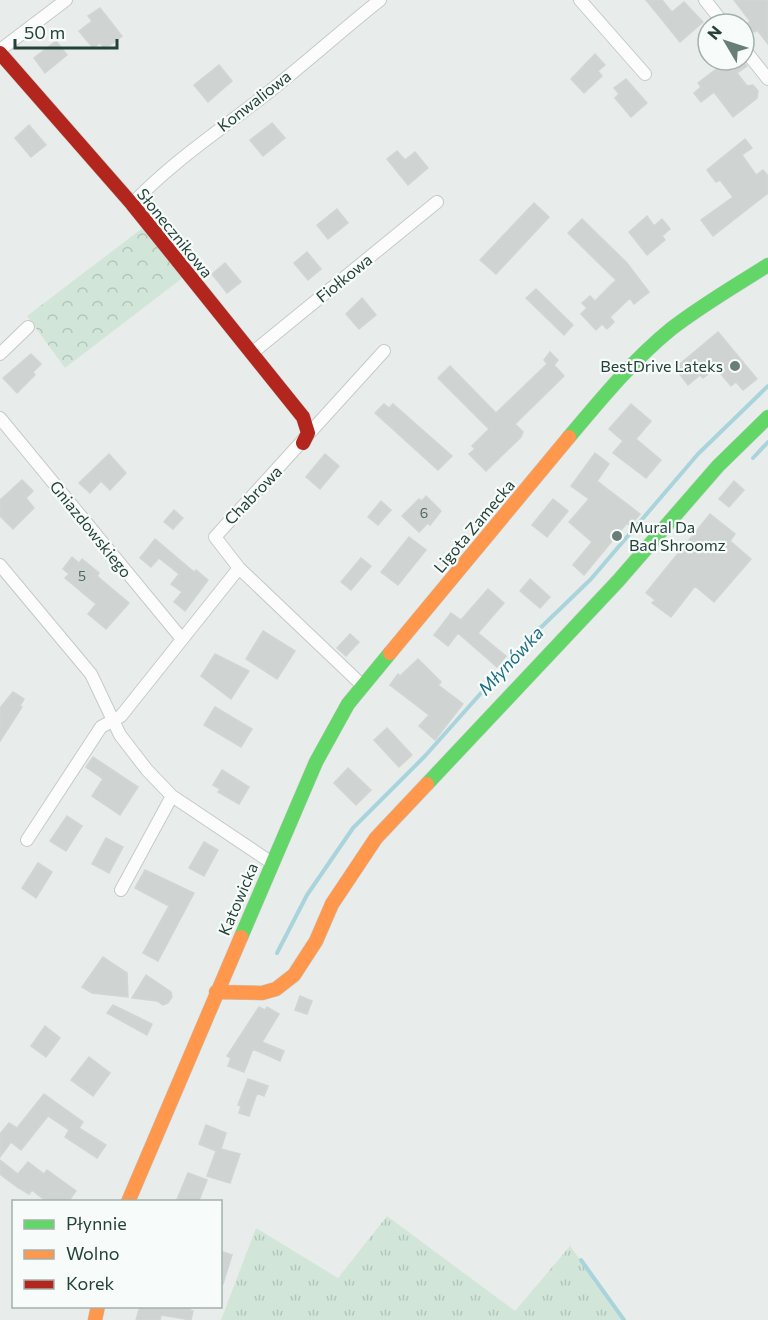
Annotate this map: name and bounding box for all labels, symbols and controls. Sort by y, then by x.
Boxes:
scale bar [15,12,117,50]
north arrow [696,12,756,72]
text: 50 m [24,21,65,43]
text: N [703,22,725,43]
street label: Konwaliowa [213,66,294,135]
street label: Słonecznikowa [134,184,217,281]
street label: Fiołkowa [312,249,375,306]
place label: BestDrive Lateks [600,356,723,375]
marker: BestDrive Lateks [728,359,742,373]
street label: Chabrowa [220,461,285,528]
street label: Ligota Zamecka [429,475,518,576]
street label: Gniazdowskiego [47,476,136,581]
house number: 6 [420,504,428,521]
place label: Mural Da Bad Shroomz [629,517,726,554]
marker: Mural Da Bad Shroomz [610,529,624,543]
house number: 5 [78,567,86,584]
water label: Młynówka [473,621,548,699]
street label: Katowicka [214,860,261,938]
legend [12,1200,222,1308]
text: Płynnie [66,1212,127,1234]
text: Wolno [66,1242,120,1264]
text: Korek [66,1272,115,1294]

